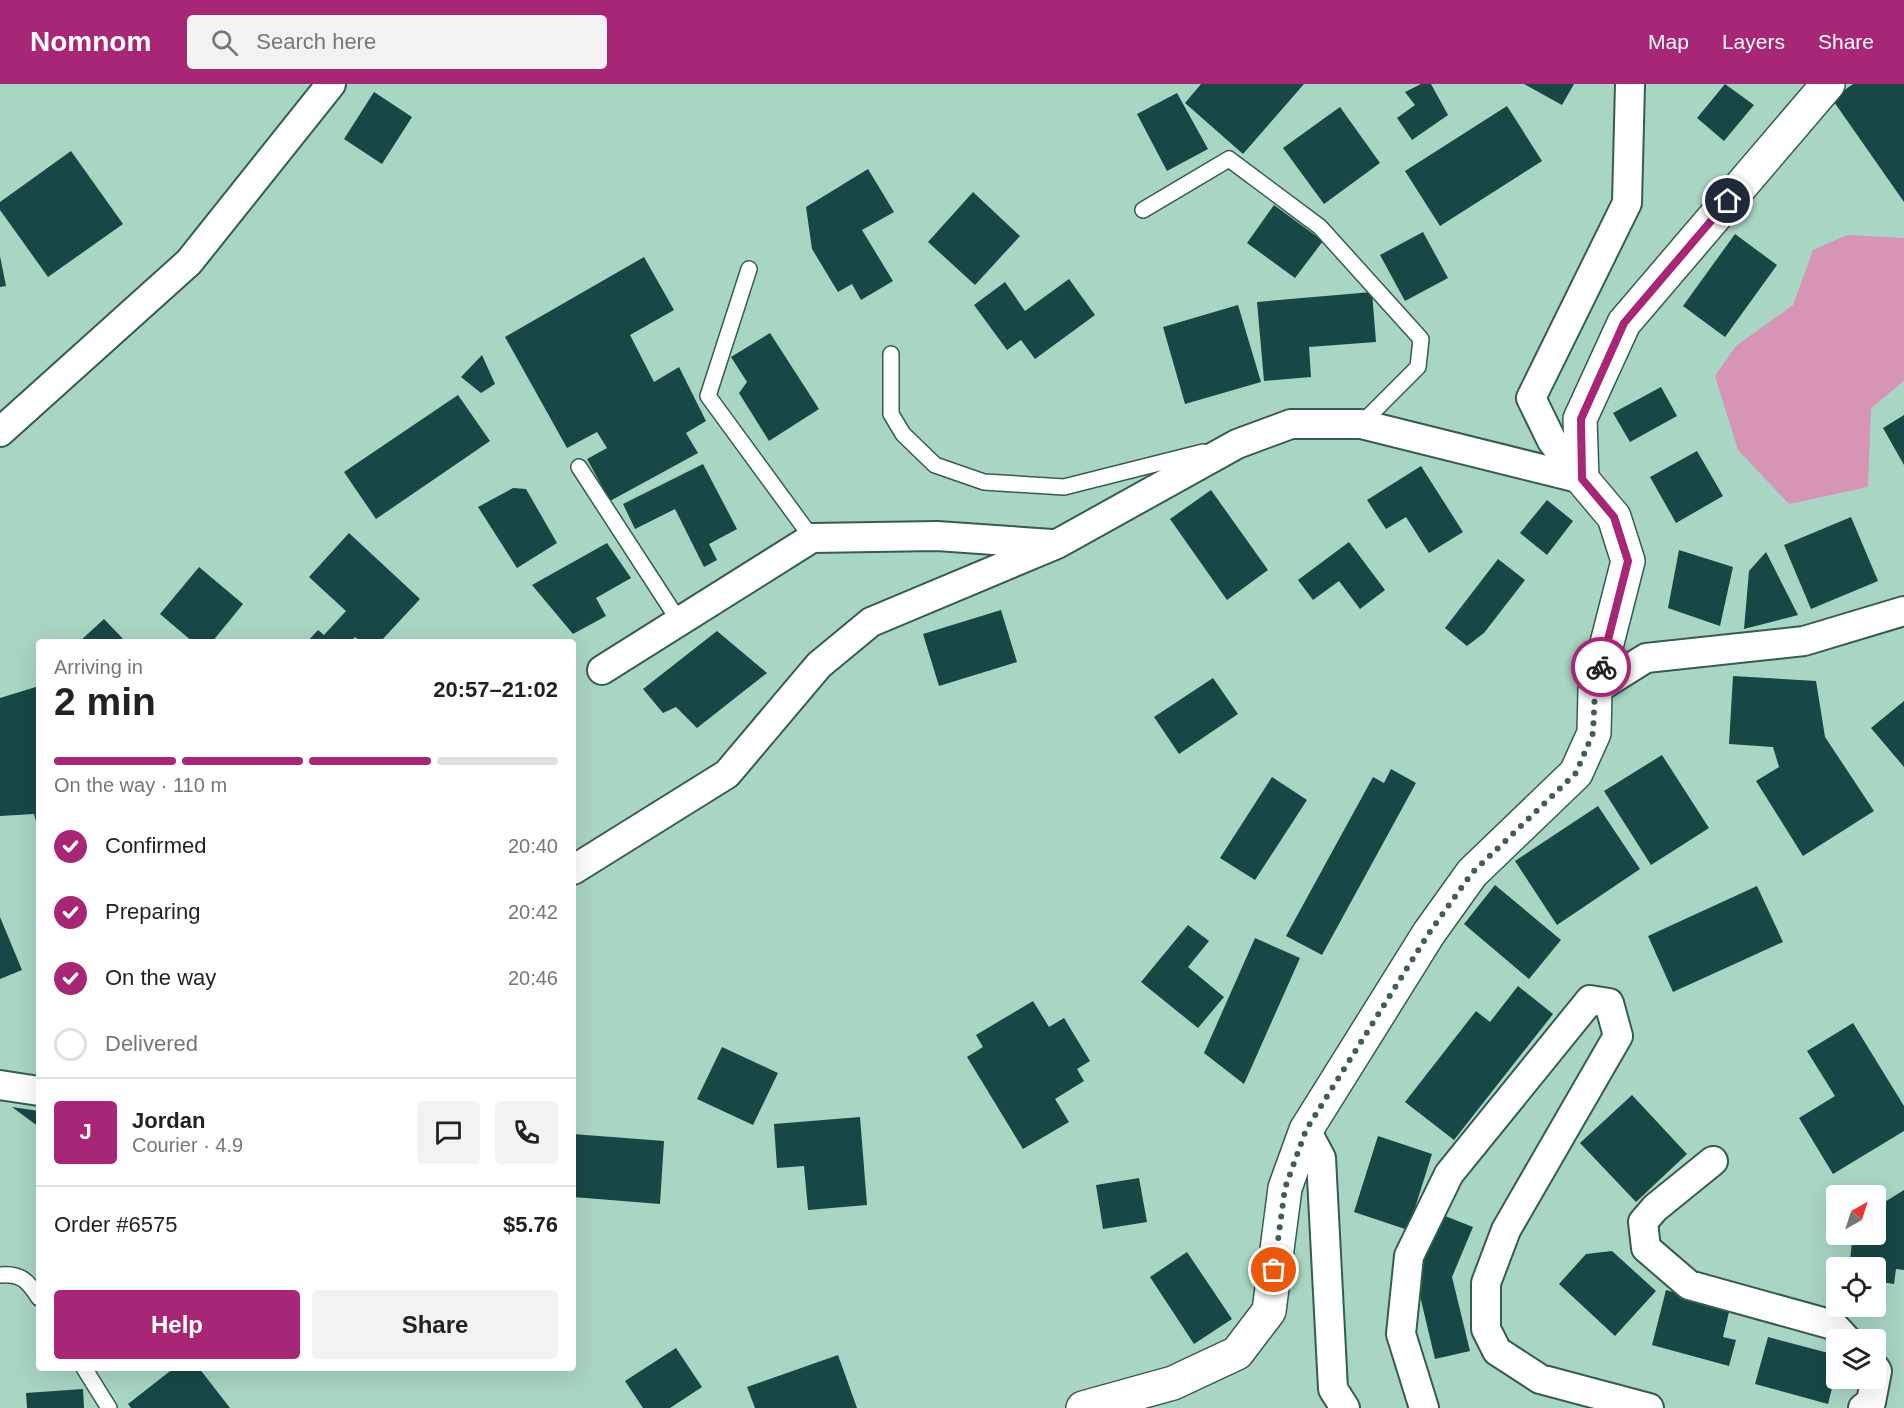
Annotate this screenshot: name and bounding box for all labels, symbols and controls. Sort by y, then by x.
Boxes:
search box [187,15,607,69]
text: Nomnom [30,26,151,57]
icon: search [208,26,241,59]
text: Search here [256,29,376,54]
text: Map [1648,30,1689,53]
text: Layers [1722,30,1785,53]
text: Share [1818,30,1874,53]
pin [1702,175,1753,226]
icon: home [1711,184,1744,217]
courier [1571,637,1631,697]
icon: bike [1585,651,1618,684]
text: Arriving in [54,656,143,678]
text: 20:57–21:02 [433,677,558,702]
text: 2 min [54,680,156,723]
text: On the way · 110 m [54,774,227,796]
icon: check [54,830,87,863]
text: Confirmed [105,833,206,858]
text: 20:40 [508,835,558,857]
icon: check [54,896,87,929]
text: Preparing [105,899,200,924]
text: 20:42 [508,901,558,923]
icon: check [54,962,87,995]
text: On the way [105,965,216,990]
text: 20:46 [508,967,558,989]
text: Delivered [105,1031,198,1056]
button: chat [417,1101,480,1164]
button: phone [495,1101,558,1164]
text: Jordan [132,1108,205,1133]
text: J [79,1119,92,1144]
text: Courier · 4.9 [132,1134,243,1156]
north arrow [1826,1185,1886,1245]
map controls [1826,1185,1886,1389]
text: Order #6575 [54,1212,178,1237]
text: $5.76 [503,1212,558,1237]
pin [1248,1244,1299,1295]
icon: bag [1257,1253,1290,1286]
button: locate [1826,1257,1886,1317]
button: Help [54,1290,300,1359]
button: Share [312,1290,558,1359]
button: layers [1826,1329,1886,1389]

